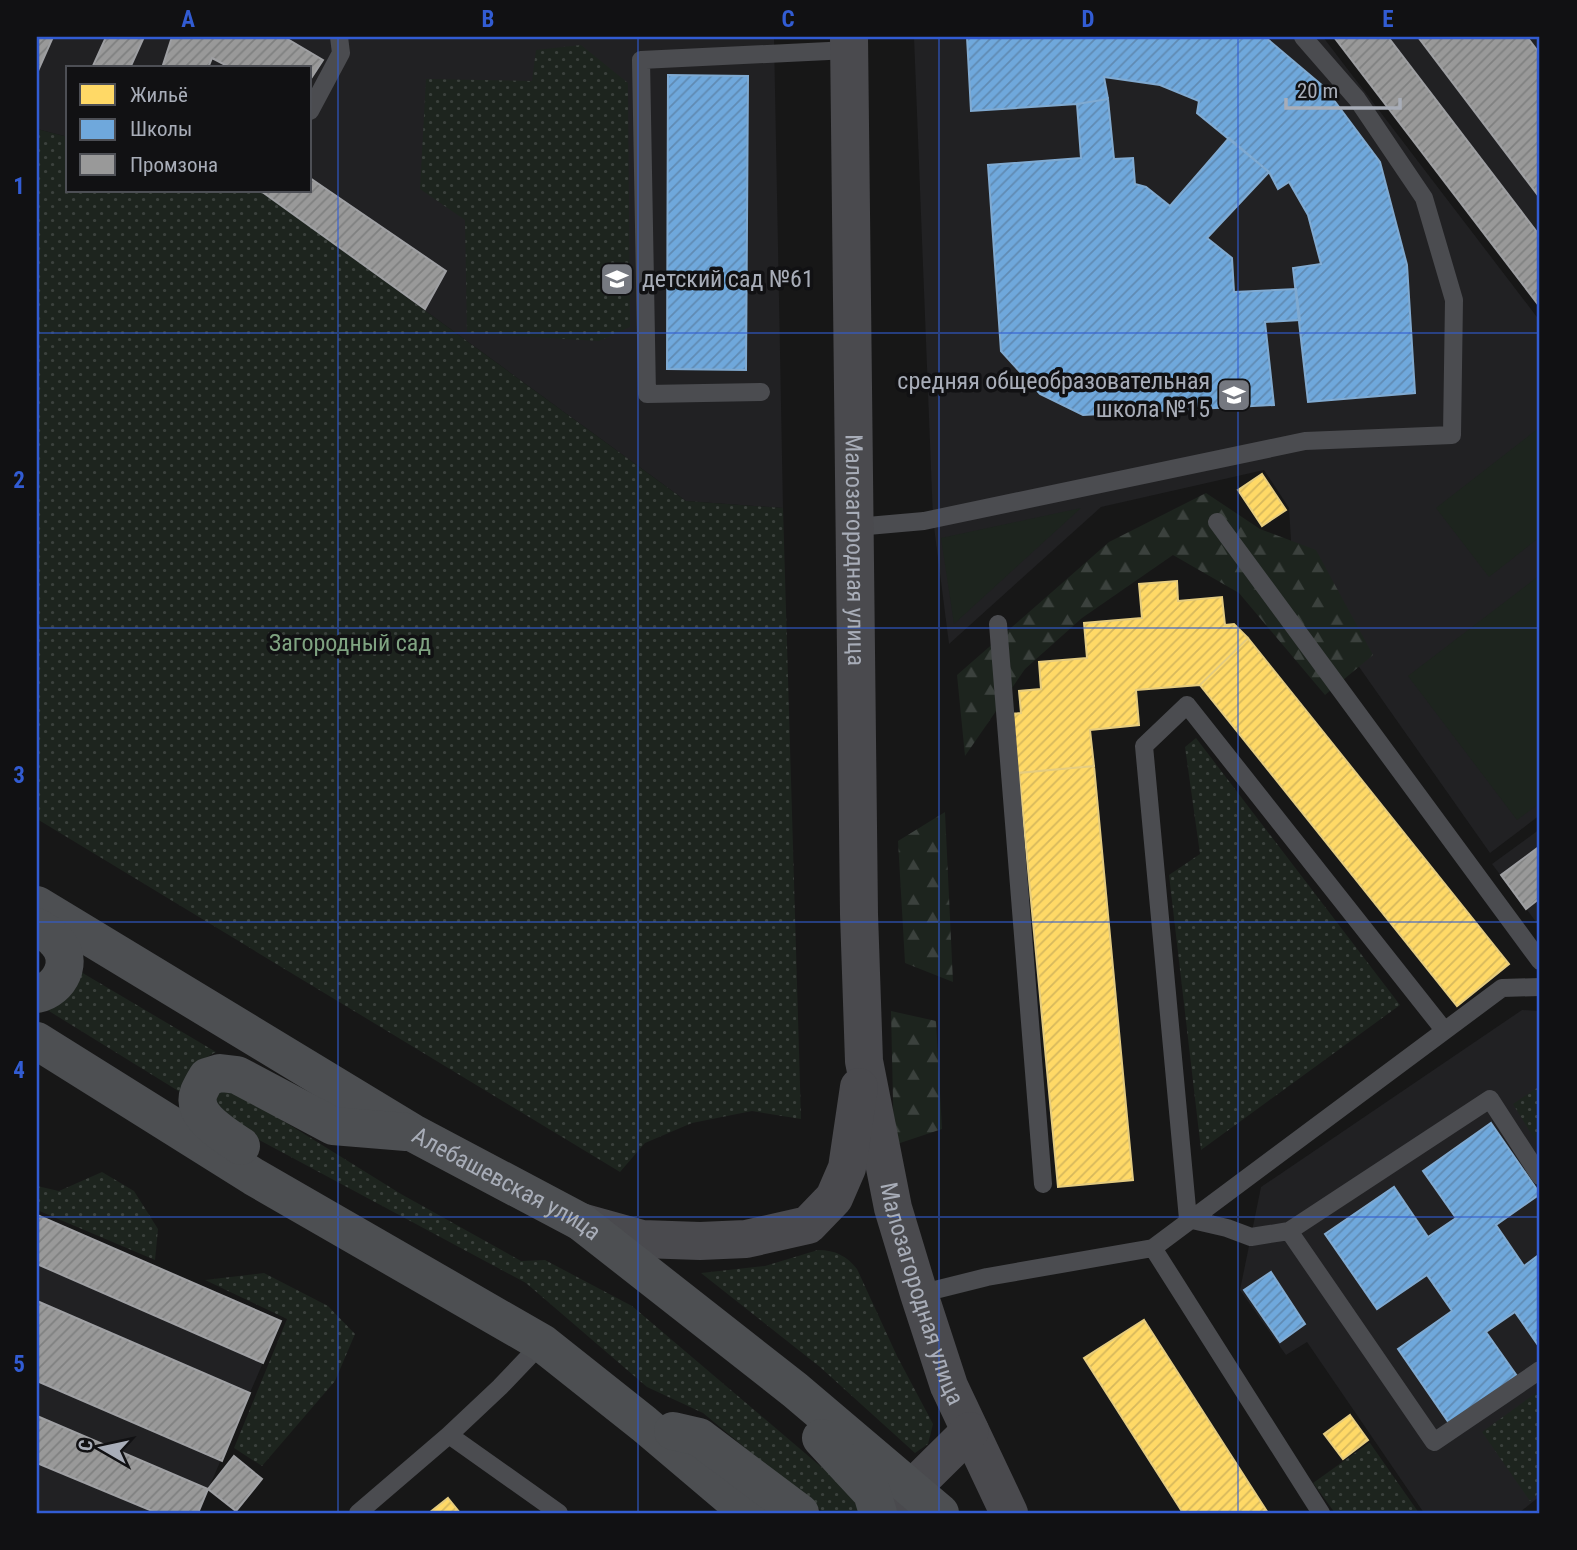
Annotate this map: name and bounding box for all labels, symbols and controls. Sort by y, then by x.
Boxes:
text: A [181,6,195,33]
text: B [482,6,494,33]
text: C [781,6,795,33]
text: D [1082,6,1095,33]
text: E [1382,6,1394,33]
legend [66,66,312,192]
scale bar [1286,66,1400,110]
text: 20 m [1297,79,1338,103]
text: Жильё [130,83,188,107]
text: Школы [130,117,192,141]
text: Промзона [130,153,218,177]
text: 1 [13,173,25,200]
school or university icon: детский сад №61 [598,260,636,298]
place label: детский сад №61 [642,265,814,293]
place label: средняя общеобразовательная школа №15 [897,367,1210,423]
school or university icon: средняя общеобразовательная школа №15 [1215,376,1253,414]
street label: Малозагородная улица [840,434,870,666]
text: 2 [13,467,25,494]
park label: Загородный сад [269,629,431,657]
text: 3 [13,762,25,789]
text: 4 [13,1057,25,1084]
street label: Алебашевская улица [407,1121,606,1246]
street label: Малозагородная улица [874,1180,970,1409]
text: 5 [13,1351,25,1378]
north arrow [66,1414,136,1484]
text: С [73,1438,98,1453]

